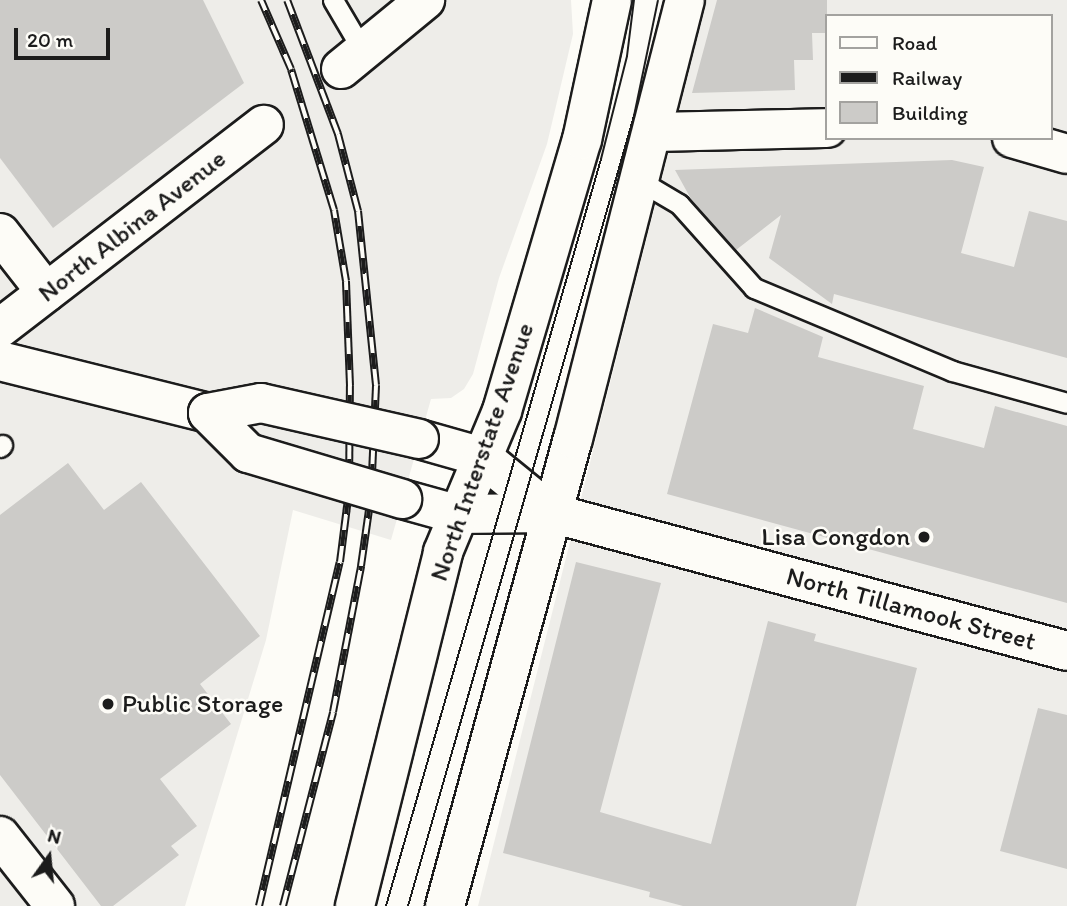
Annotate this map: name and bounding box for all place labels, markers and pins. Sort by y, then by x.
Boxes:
place label: Lisa Congdon [760,521,910,553]
marker: Lisa Congdon [916,529,932,545]
place label: Public Storage [122,688,283,720]
marker: Public Storage [100,696,116,712]

